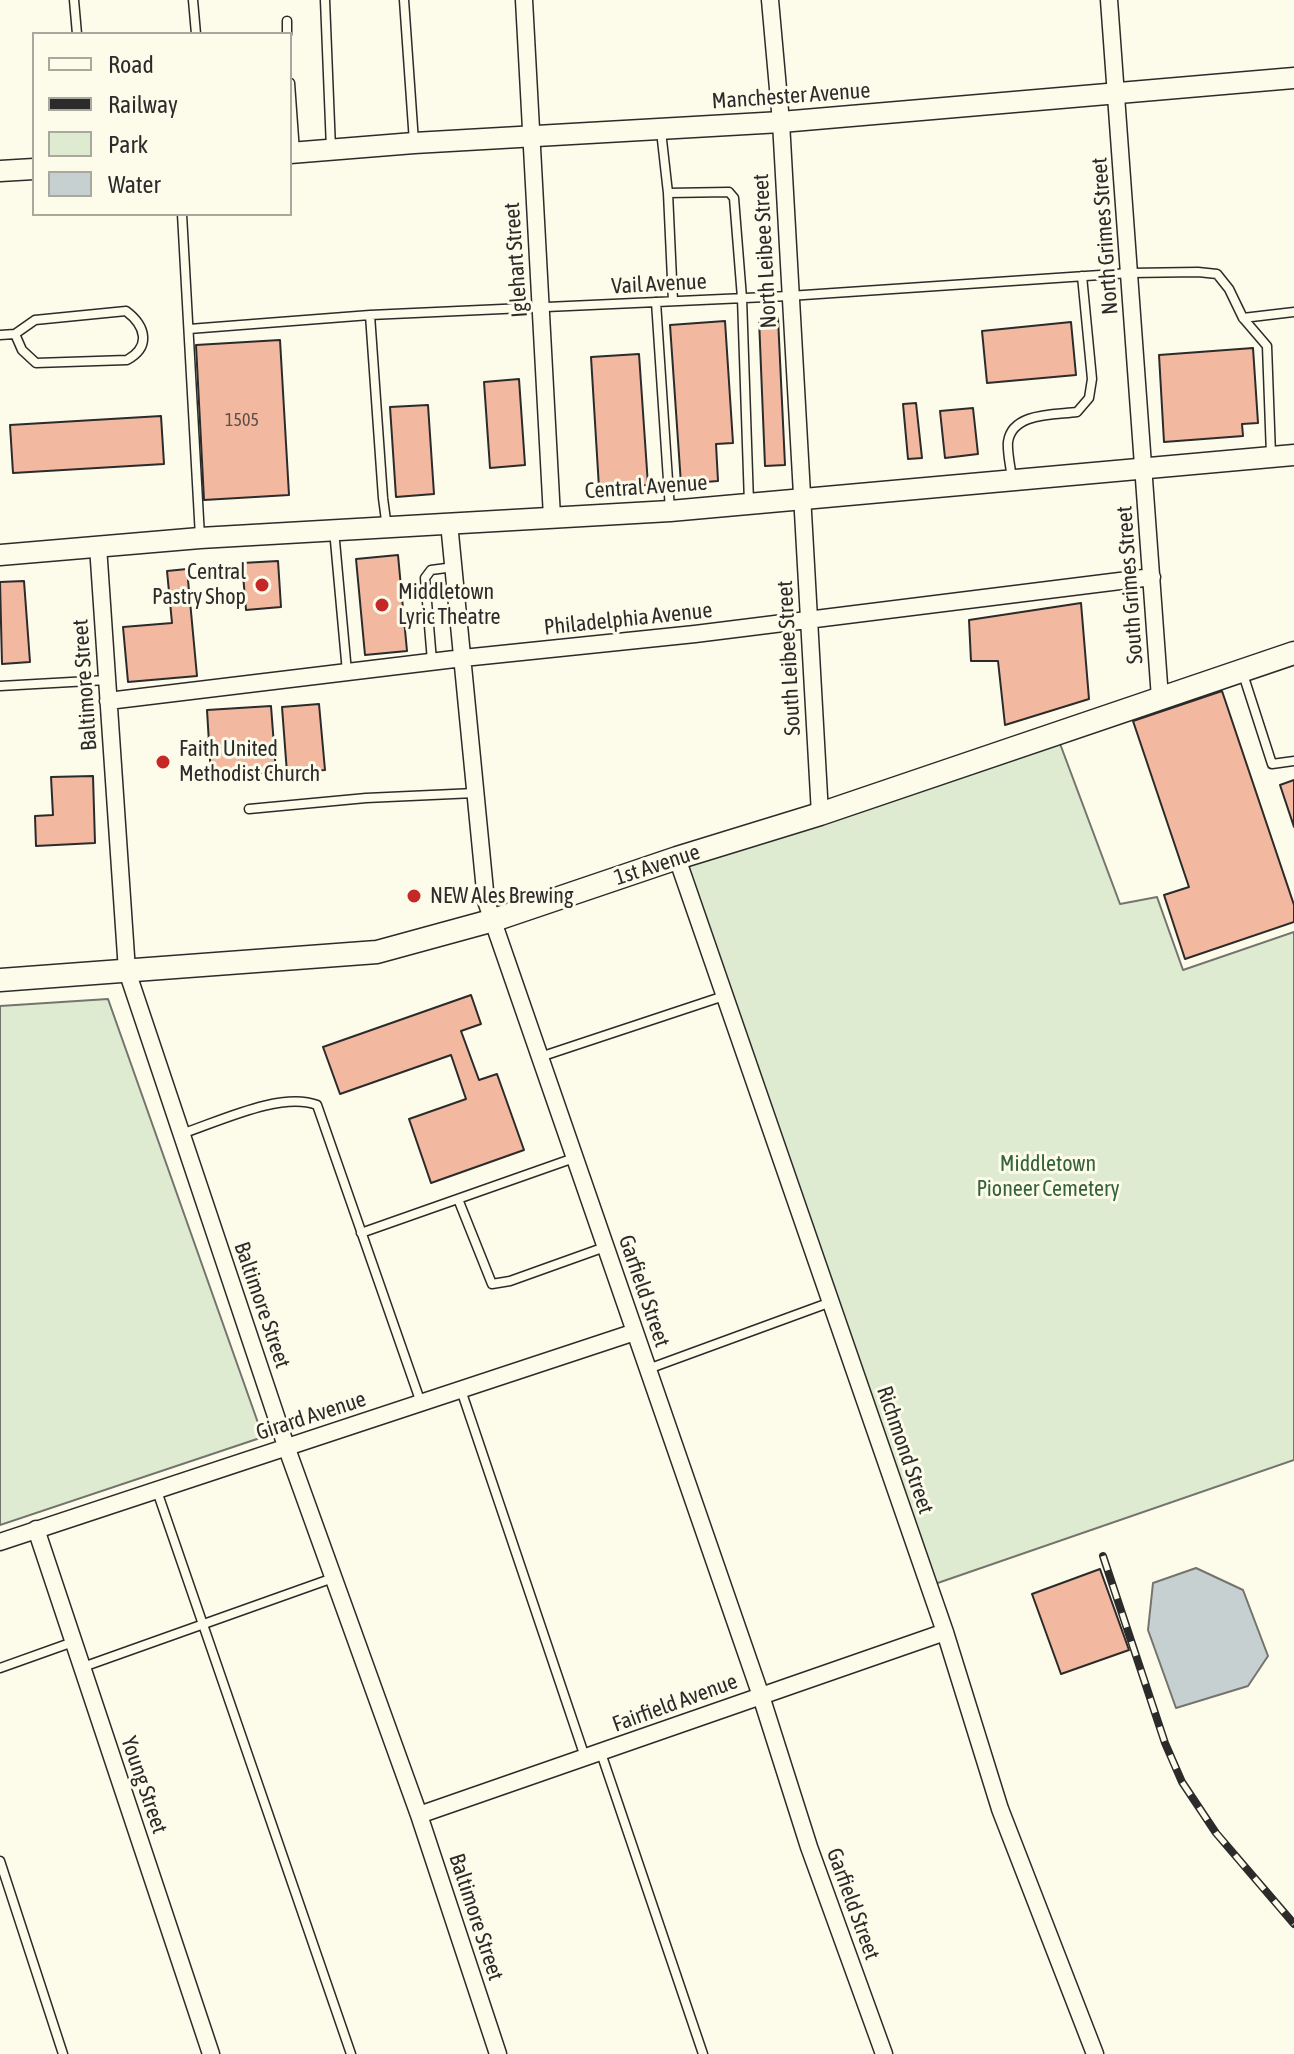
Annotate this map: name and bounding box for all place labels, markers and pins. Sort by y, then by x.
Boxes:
place label: Central Pastry Shop [152,559,246,610]
marker: Central Pastry Shop [253,576,271,594]
place label: Middletown Lyric Theatre [398,579,501,630]
marker: Middletown Lyric Theatre [373,596,391,614]
place label: Faith United Methodist Church [179,736,320,788]
marker: Faith United Methodist Church [154,753,172,771]
place label: NEW Ales Brewing [430,883,573,909]
marker: NEW Ales Brewing [405,887,423,905]

